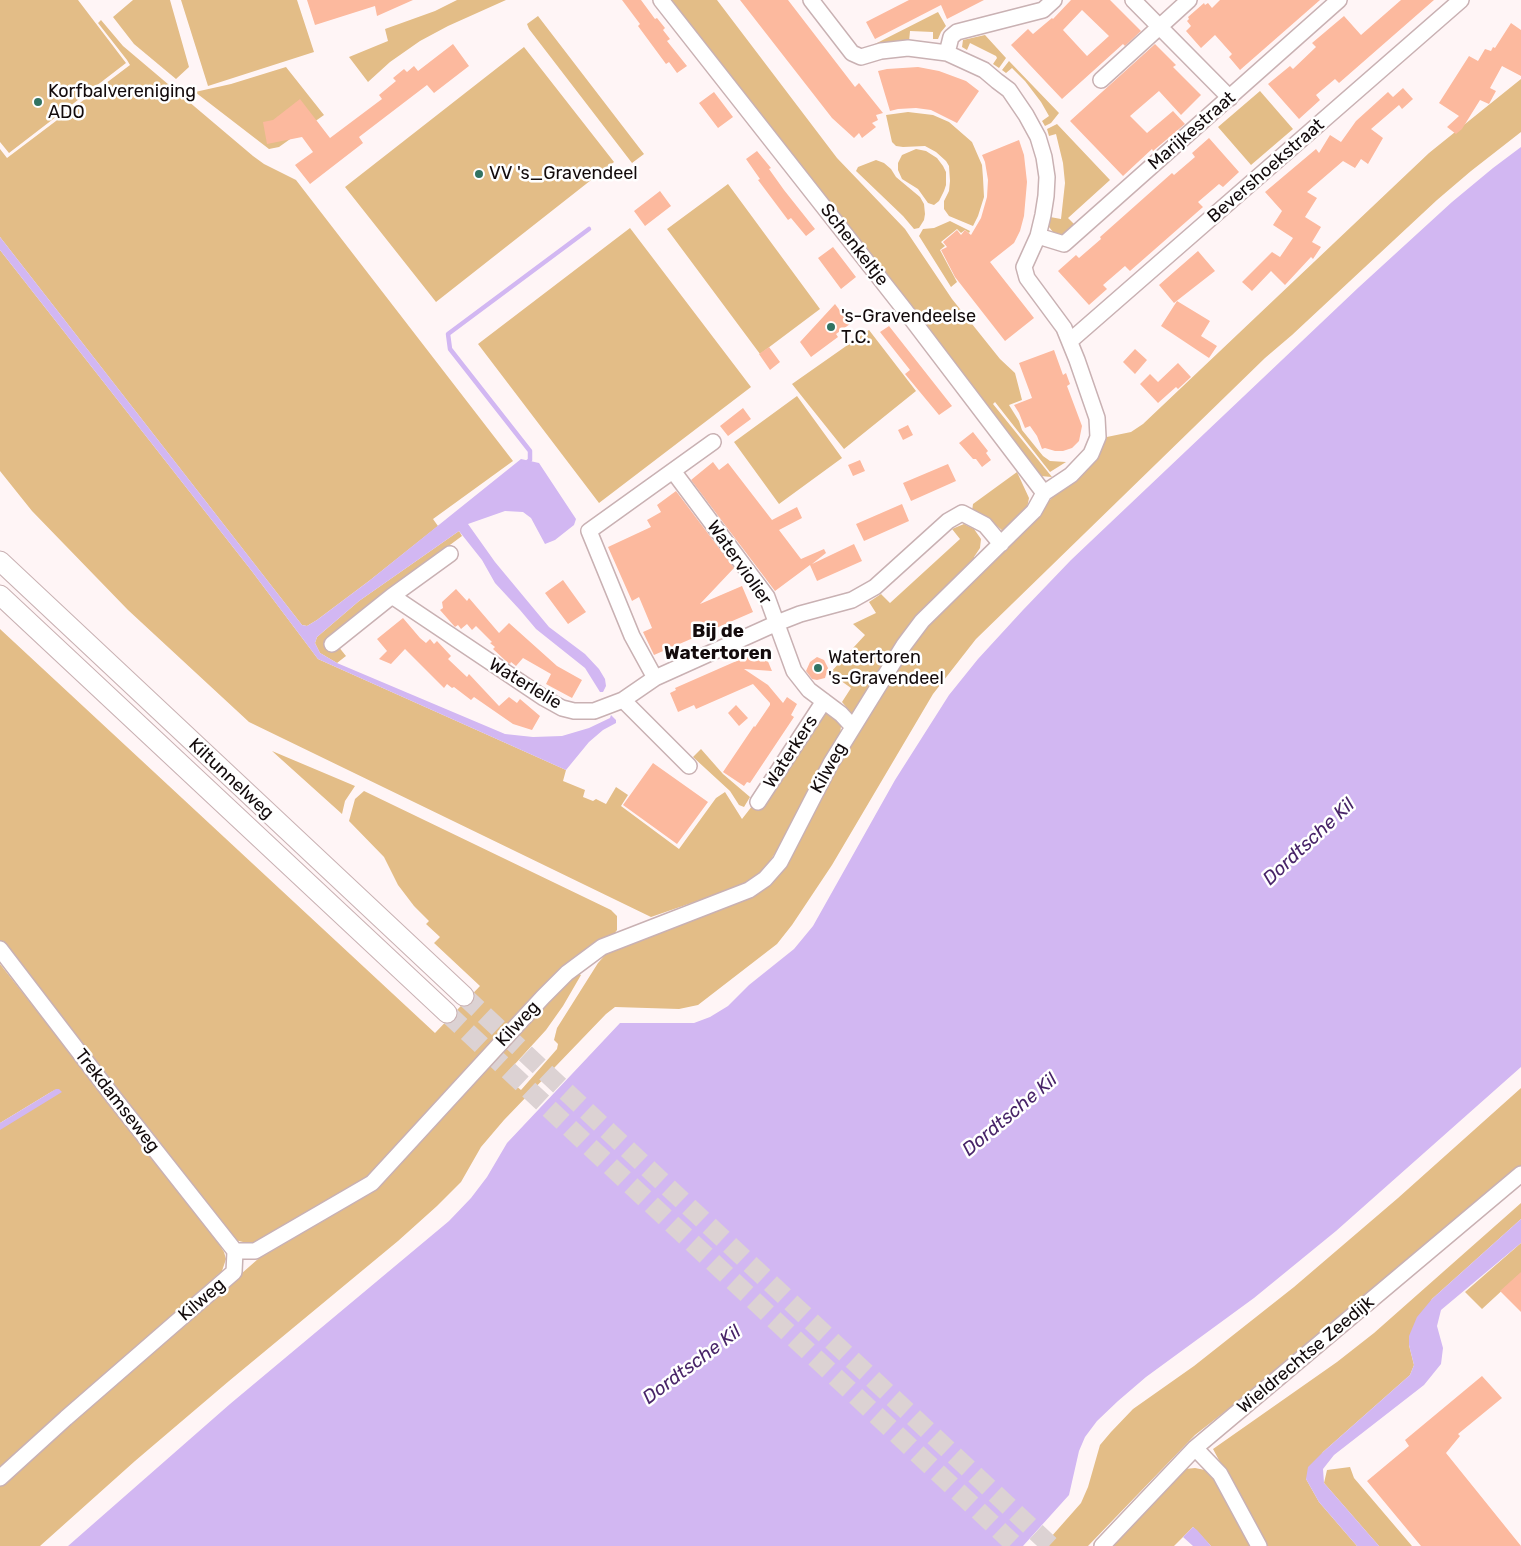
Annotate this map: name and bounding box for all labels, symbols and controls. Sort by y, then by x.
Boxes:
place label: Korfbalvereniging ADO [48,81,196,124]
street label: Marijkestraat [1144,87,1240,175]
marker: Korfbalvereniging ADO [32,96,44,108]
street label: Bevershoekstraat [1203,114,1329,228]
place label: VV 's_Gravendeel [489,163,638,185]
marker: VV 's_Gravendeel [473,168,485,180]
street label: Schenkeltje [815,200,893,290]
place label: 's-Gravendeelse T.C. [841,306,976,348]
marker: 's-Gravendeelse T.C. [825,321,837,333]
street label: Waterviolier [702,517,776,609]
district label: Bij de Watertoren [664,621,772,665]
place label: Watertoren 's-Gravendeel [828,647,944,690]
street label: Waterlelie [485,654,565,714]
marker: Watertoren 's-Gravendeel [812,662,824,674]
street label: Waterkers [759,711,823,793]
street label: Kiltunnelweg [184,734,278,824]
street label: Kilweg [806,739,852,797]
water label: Dordtsche Kil [1258,794,1360,890]
street label: Kilweg [491,997,545,1051]
street label: Trekdamseweg [70,1045,164,1157]
water label: Dordtsche Kil [958,1069,1062,1161]
street label: Kilweg [174,1274,230,1326]
street label: Wieldrechtse Zeedijk [1233,1292,1379,1418]
water label: Dordtsche Kil [638,1321,746,1409]

